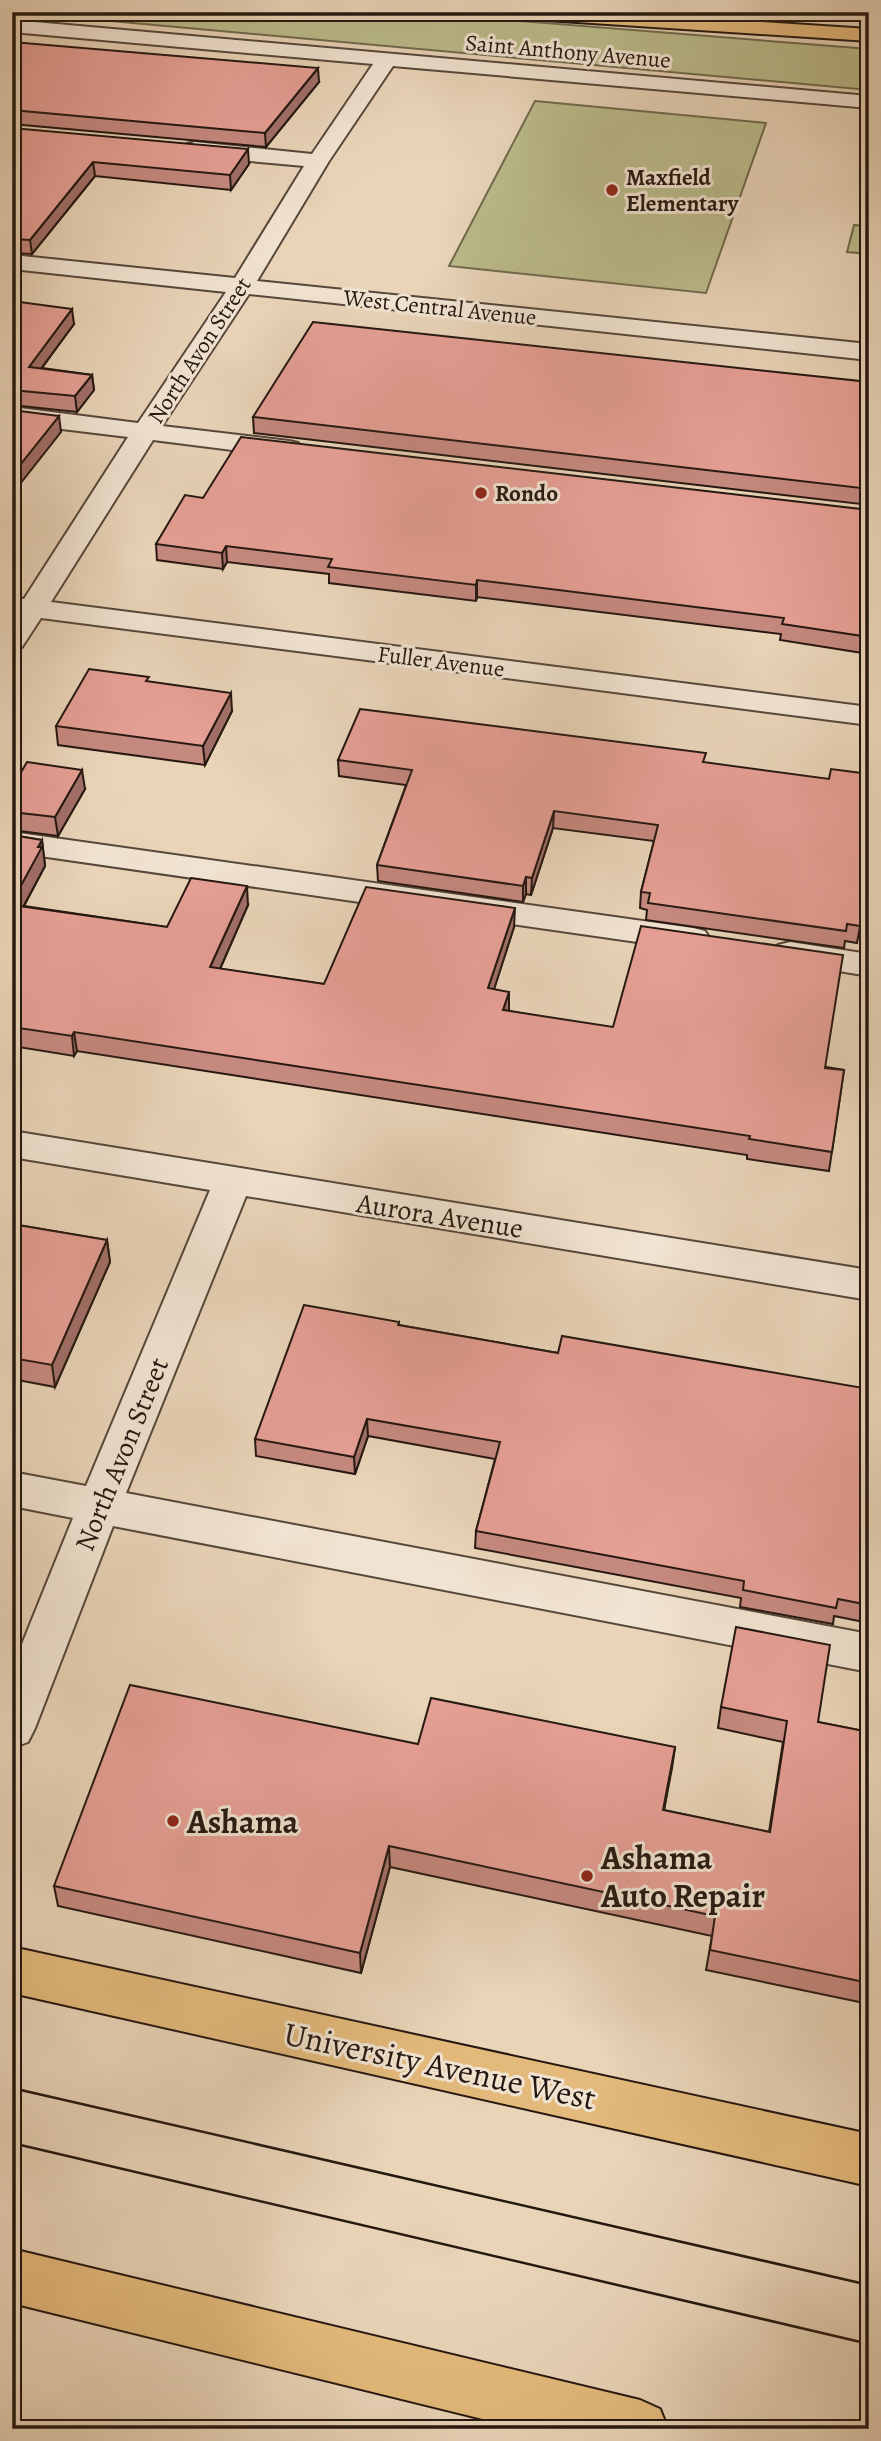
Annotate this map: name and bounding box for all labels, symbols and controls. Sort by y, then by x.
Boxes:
street label: Saint Anthony Avenue [464,27,672,76]
place label: Maxfield Elementary [626,162,740,219]
marker: Maxfield Elementary [604,182,620,198]
street label: North Avon Street [140,271,259,429]
street label: West Central Avenue [341,282,538,333]
place label: Rondo [495,478,558,509]
marker: Rondo [473,485,489,501]
street label: Fuller Avenue [376,638,506,685]
street label: Aurora Avenue [353,1184,526,1248]
street label: North Avon Street [66,1352,178,1557]
place label: Ashama [186,1799,299,1844]
marker: Ashama [165,1813,181,1829]
place label: Ashama Auto Repair [600,1835,765,1918]
marker: Ashama Auto Repair [579,1868,595,1884]
street label: University Avenue West [280,2010,600,2121]

